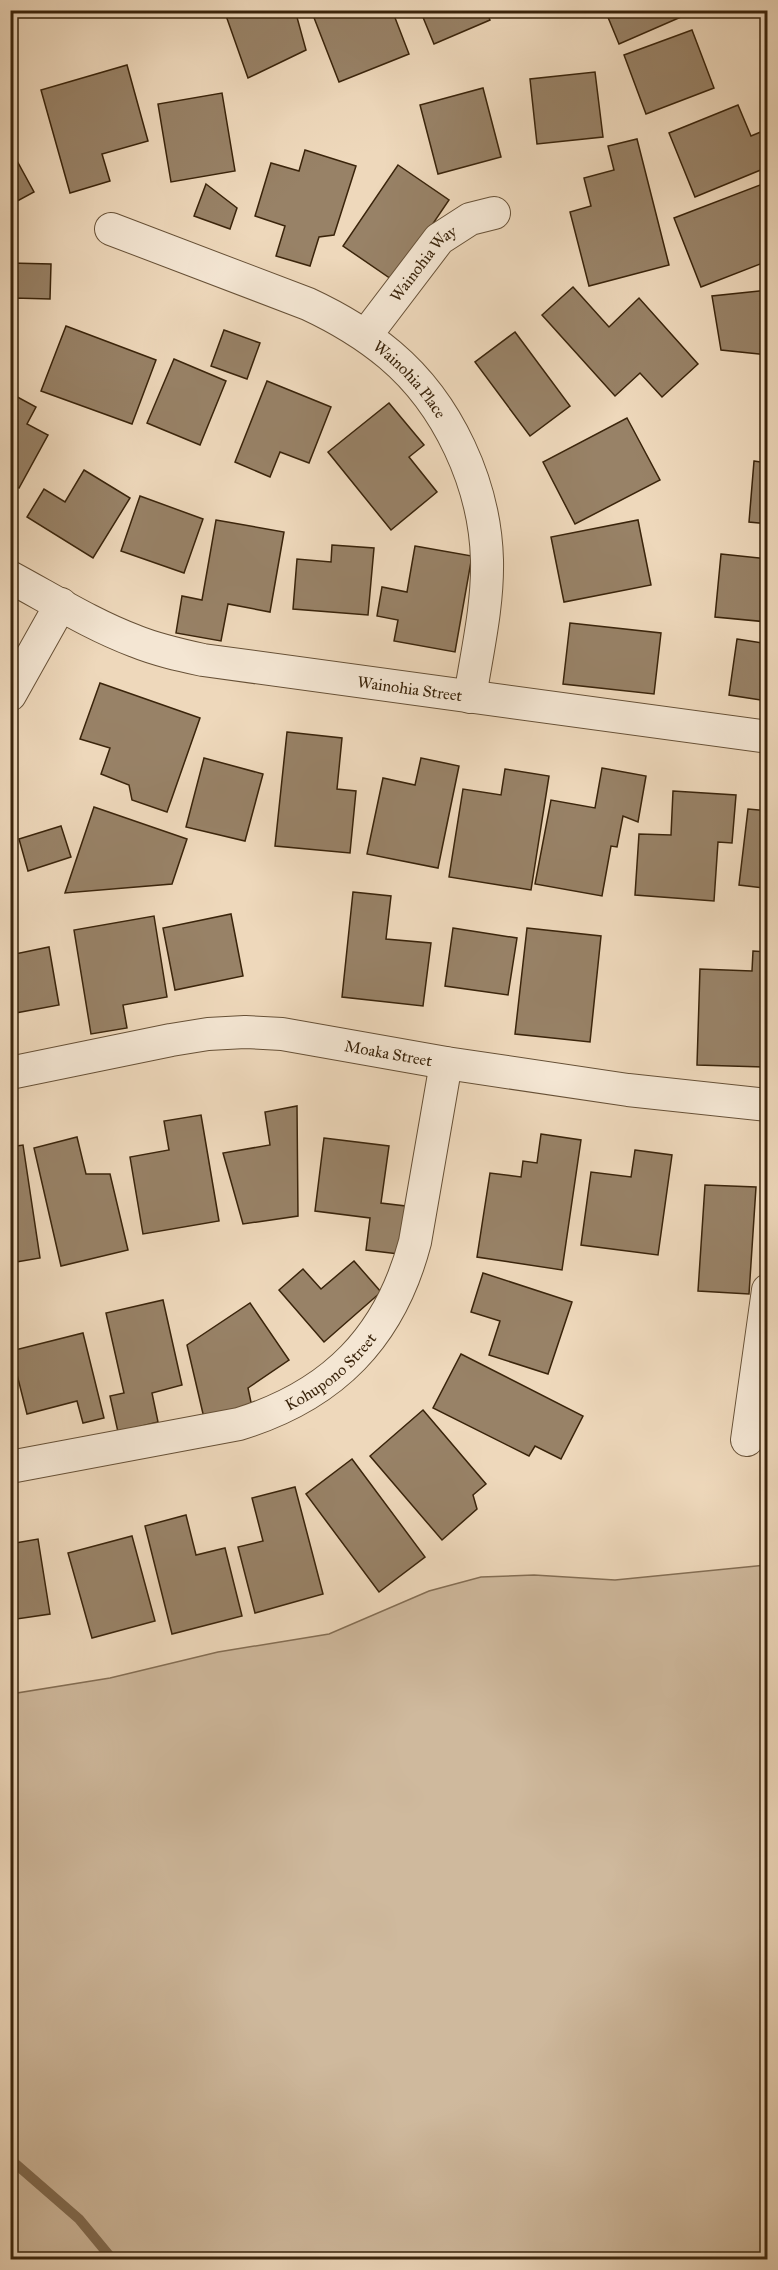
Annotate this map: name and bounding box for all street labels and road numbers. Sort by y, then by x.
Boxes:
street label: Wainohia Way [386,221,460,305]
street label: Wainohia Place [370,336,451,422]
street label: Wainohia Street [356,672,464,705]
street label: Moaka Street [343,1036,434,1070]
street label: Kohupono Street [282,1329,380,1414]

